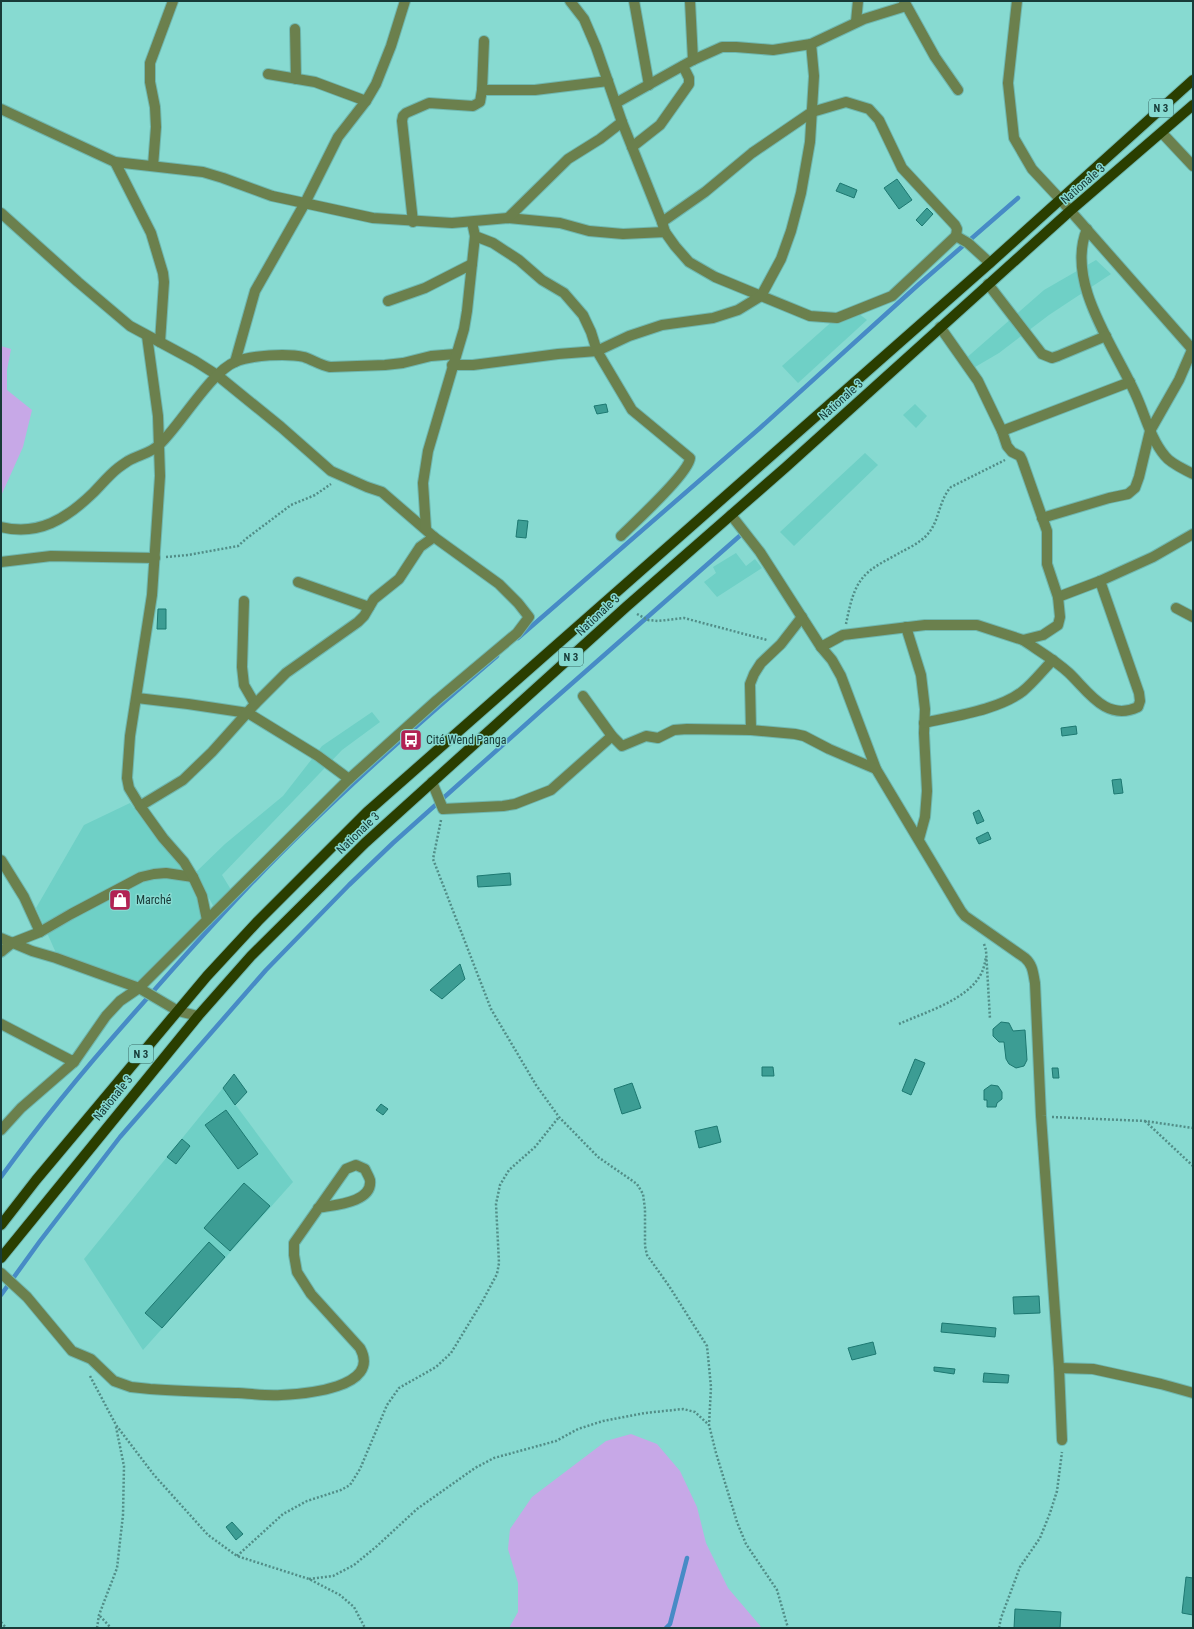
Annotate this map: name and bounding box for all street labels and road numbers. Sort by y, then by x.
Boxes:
road number: N 3 [1149,99,1173,117]
street label: Nationale 3 [1058,161,1108,207]
street label: Nationale 3 [816,377,866,423]
street label: Nationale 3 [573,591,623,639]
road number: N 3 [559,648,583,666]
street label: Nationale 3 [334,809,382,857]
road number: N 3 [129,1045,153,1063]
street label: Nationale 3 [91,1073,136,1123]

